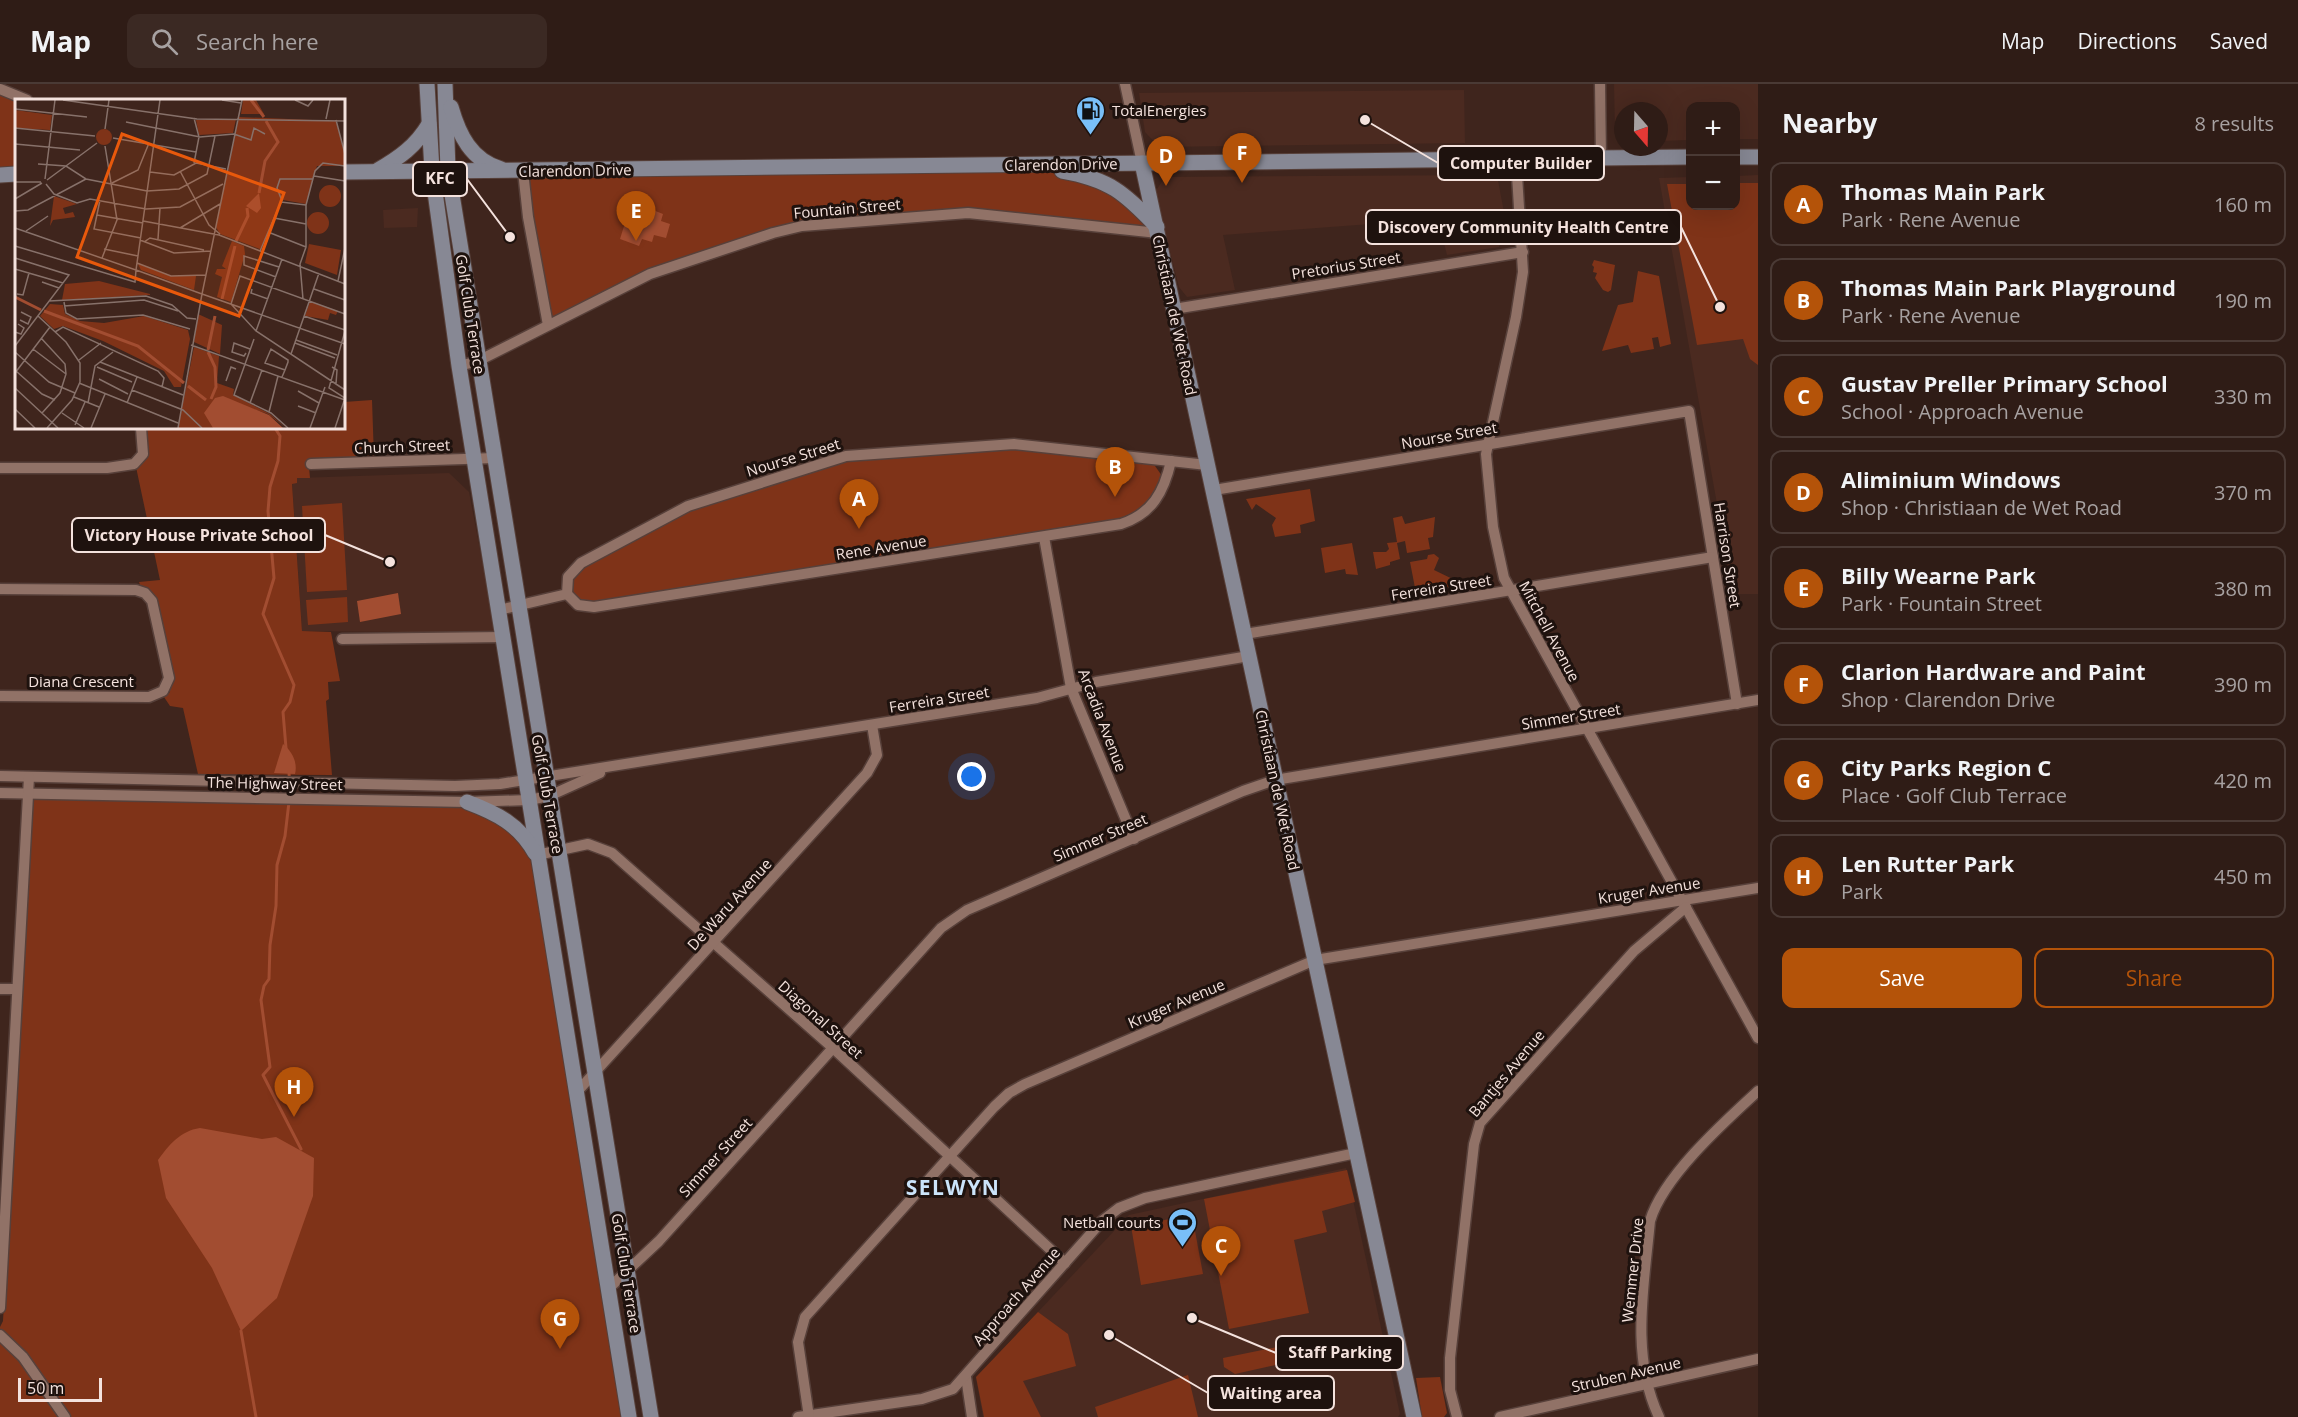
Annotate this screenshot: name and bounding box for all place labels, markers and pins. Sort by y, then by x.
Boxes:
fuel station icon: TotalEnergies [1075,94,1107,136]
place label: TotalEnergies [1112,100,1206,120]
pin: F [1222,134,1262,183]
pin: D [1146,136,1186,186]
callout: Computer Builder [1438,146,1604,180]
callout: KFC [413,162,467,196]
pin: E [616,192,656,241]
callout: Discovery Community Health Centre [1366,210,1681,244]
pin: B [1096,448,1134,497]
pin: A [840,480,878,529]
callout: Victory House Private School [72,518,325,552]
pin: H [274,1068,314,1117]
sports icon: Netball courts [1166,1206,1198,1248]
place label: Netball courts [1063,1212,1161,1232]
pin: C [1202,1226,1240,1276]
pin: G [540,1300,580,1349]
callout: Staff Parking [1276,1336,1403,1370]
callout: Waiting area [1208,1376,1334,1410]

